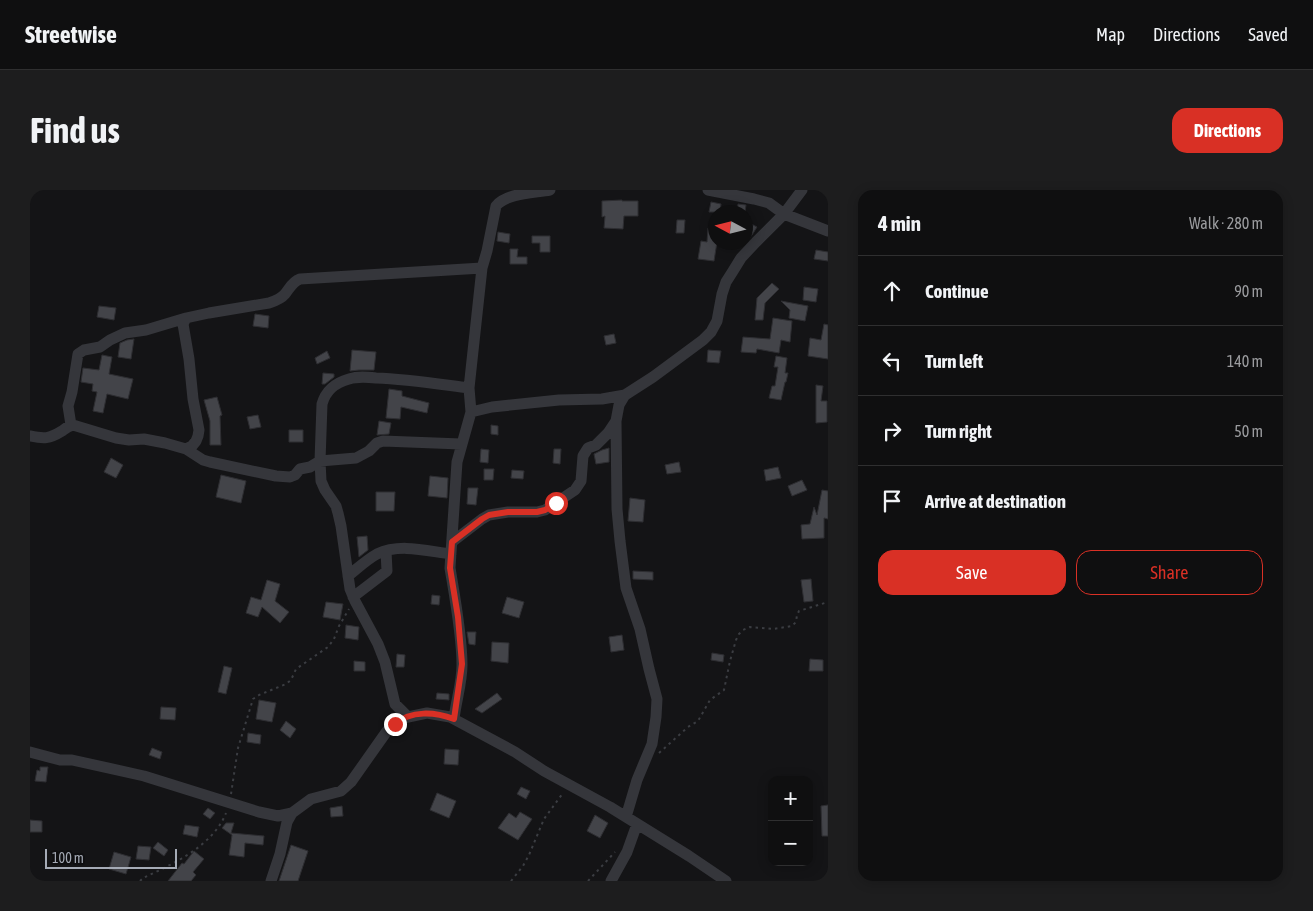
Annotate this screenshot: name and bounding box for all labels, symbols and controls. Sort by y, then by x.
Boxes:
text: Streetwise [25,21,117,48]
text: Map [1096,24,1125,45]
text: Directions [1153,24,1220,45]
text: Saved [1248,24,1288,45]
button: Directions [1172,108,1283,153]
text: Find us [30,110,120,150]
north arrow [708,205,753,250]
text: 4 min [878,211,921,235]
text: Walk · 280 m [1189,214,1263,232]
icon: ahead [878,277,906,305]
text: Continue [925,280,989,302]
text: 90 m [1234,282,1263,300]
icon: left [878,347,906,375]
text: Turn left [925,350,983,372]
text: 140 m [1227,352,1263,370]
icon: right [878,417,906,445]
text: Turn right [925,420,992,442]
text: 50 m [1234,422,1263,440]
icon: arrive [878,487,906,515]
text: Arrive at destination [925,490,1066,512]
route start [545,492,568,515]
button: Save [878,550,1066,595]
button: Share [1076,550,1263,595]
route end [384,713,407,736]
map controls [768,776,813,866]
button: + [768,776,813,821]
button: − [768,821,813,866]
scale bar [45,846,178,869]
text: 100 m [52,850,84,866]

